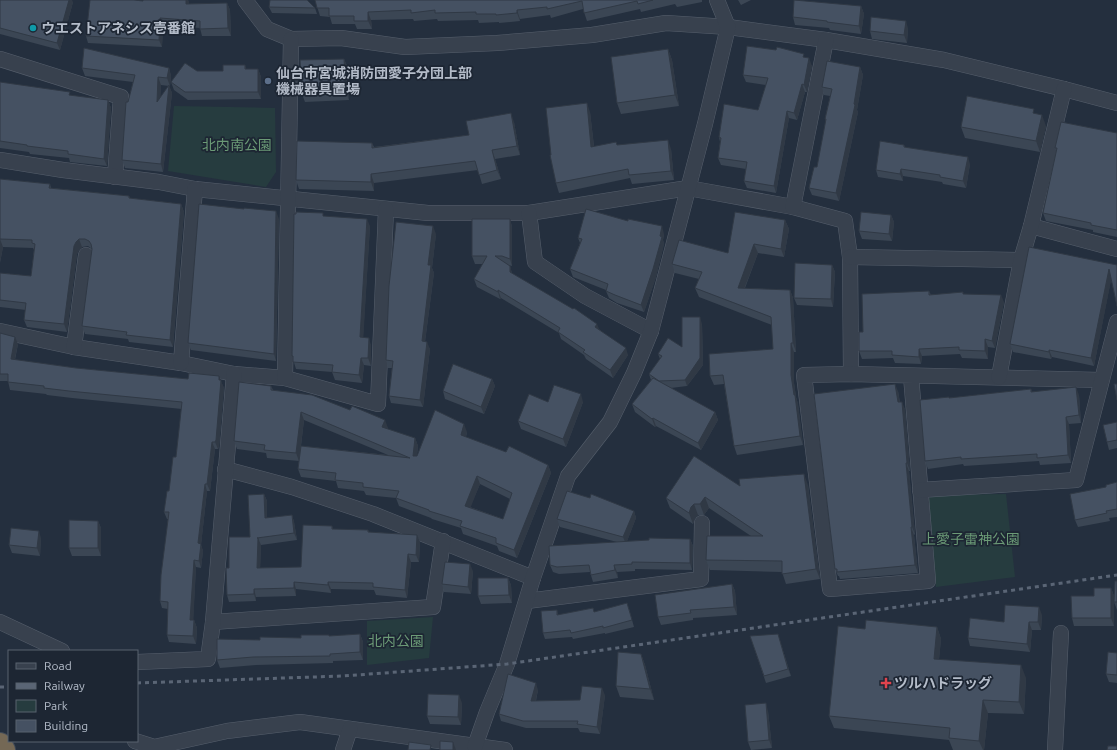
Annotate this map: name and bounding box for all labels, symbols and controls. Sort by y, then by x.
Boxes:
place label: ウエストアネシス壱番館 [41,20,195,36]
marker: ウエストアネシス壱番館 [28,23,38,33]
place label: 仙台市宮城消防団愛子分団上部 機械器具置場 [276,65,472,97]
marker: 仙台市宮城消防団愛子分団上部 機械器具置場 [263,76,273,86]
park label: 北内南公園 [202,137,272,153]
park label: 上愛子雷神公園 [922,531,1020,547]
park label: 北内公園 [368,633,424,649]
legend [8,650,138,742]
text: Road [44,659,72,672]
place label: ツルハドラッグ [894,675,992,691]
marker: ツルハドラッグ [881,678,891,688]
text: Railway [44,679,85,692]
text: Park [44,699,68,712]
text: Building [44,719,88,732]

